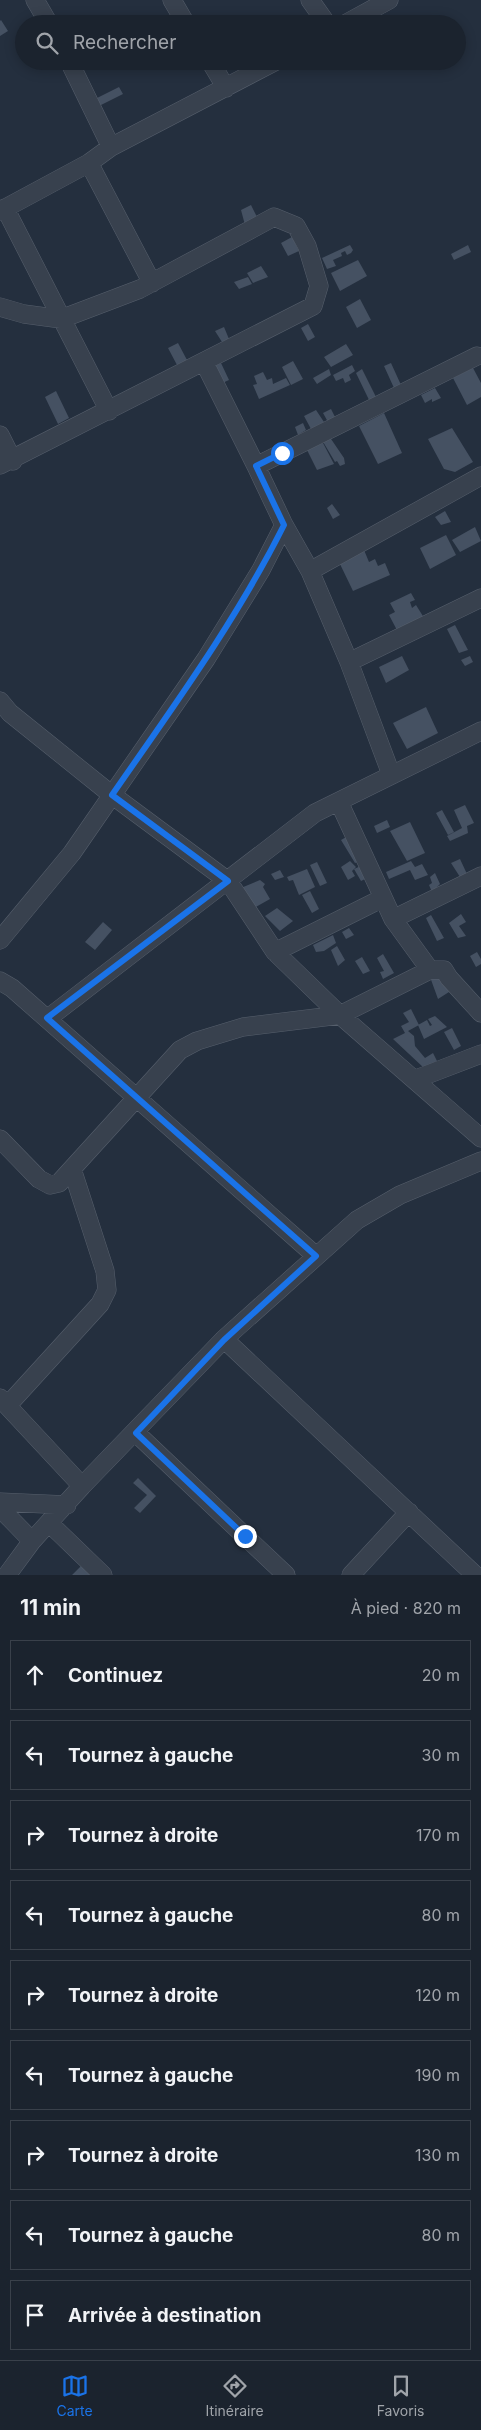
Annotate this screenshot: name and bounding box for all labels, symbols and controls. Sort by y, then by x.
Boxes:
search box [15,15,466,70]
icon: search [33,29,61,57]
text: Rechercher [73,31,176,54]
route start [271,442,294,465]
route end [234,1525,257,1548]
text: 11 min [20,1595,81,1620]
text: À pied · 820 m [351,1598,461,1618]
icon: ahead [21,1661,49,1689]
text: Continuez [68,1664,163,1687]
text: 20 m [422,1665,460,1685]
icon: left [21,1741,49,1769]
text: Tournez à gauche [68,1744,233,1767]
text: 30 m [422,1745,460,1765]
icon: right [21,1821,49,1849]
text: Tournez à droite [68,1824,218,1847]
text: 170 m [416,1825,460,1845]
icon: left [21,1901,49,1929]
text: Tournez à gauche [68,1904,233,1927]
text: 80 m [421,1905,460,1925]
icon: right [21,1981,49,2009]
text: Tournez à droite [68,1984,218,2007]
text: 120 m [415,1985,460,2005]
icon: left [21,2061,49,2089]
text: Tournez à gauche [68,2064,233,2087]
text: 190 m [415,2065,460,2085]
icon: right [21,2141,49,2169]
text: Tournez à droite [68,2144,218,2167]
text: 130 m [415,2145,460,2165]
icon: left [21,2221,49,2249]
text: Tournez à gauche [68,2224,233,2247]
text: 80 m [421,2225,460,2245]
icon: arrive [21,2301,49,2329]
text: Arrivée à destination [68,2304,261,2327]
tab: Carte [56,2372,93,2419]
tab: Itinéraire [206,2372,264,2419]
tab: Favoris [377,2372,425,2419]

